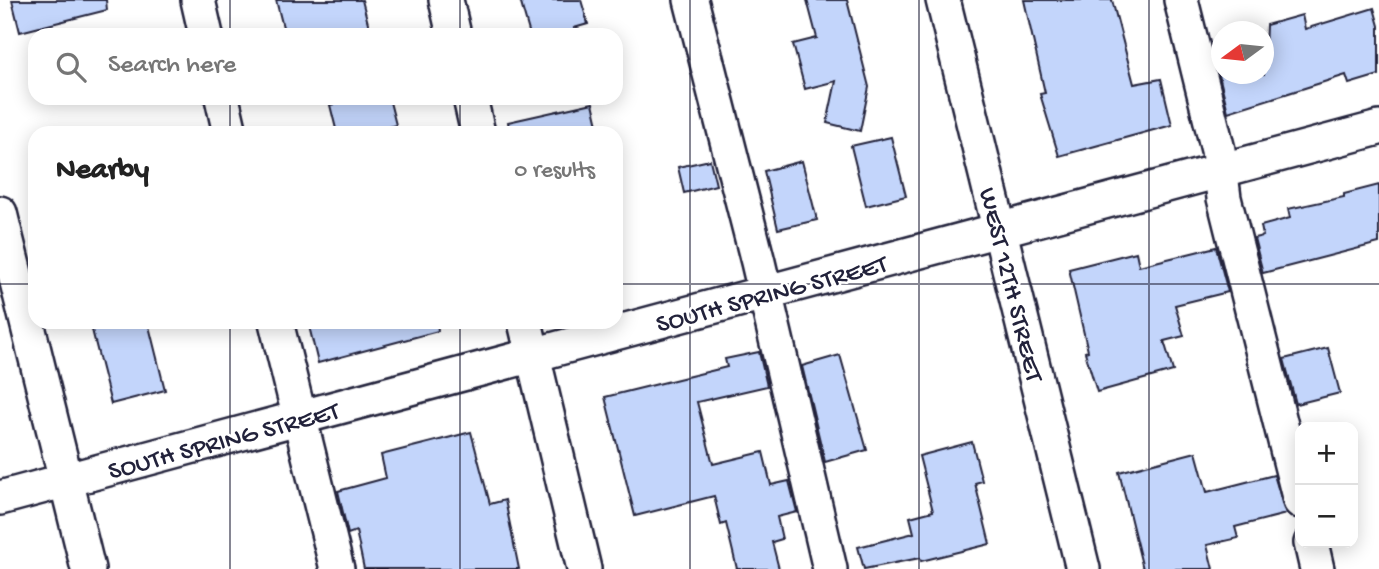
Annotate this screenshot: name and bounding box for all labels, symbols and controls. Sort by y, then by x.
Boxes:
north arrow [1211,21,1274,84]
search box [28,28,623,105]
icon: search [52,48,90,86]
text: Search here [108,51,236,82]
text: Nearby [56,154,149,189]
text: 0 results [514,158,595,185]
street label: WEST 12TH STREET [970,185,1048,386]
street label: SOUTH SPRING STREET [653,250,892,342]
street label: SOUTH SPRING STREET [105,397,344,489]
map controls [1295,422,1358,548]
button: + [1295,422,1358,485]
button: − [1295,485,1358,548]

